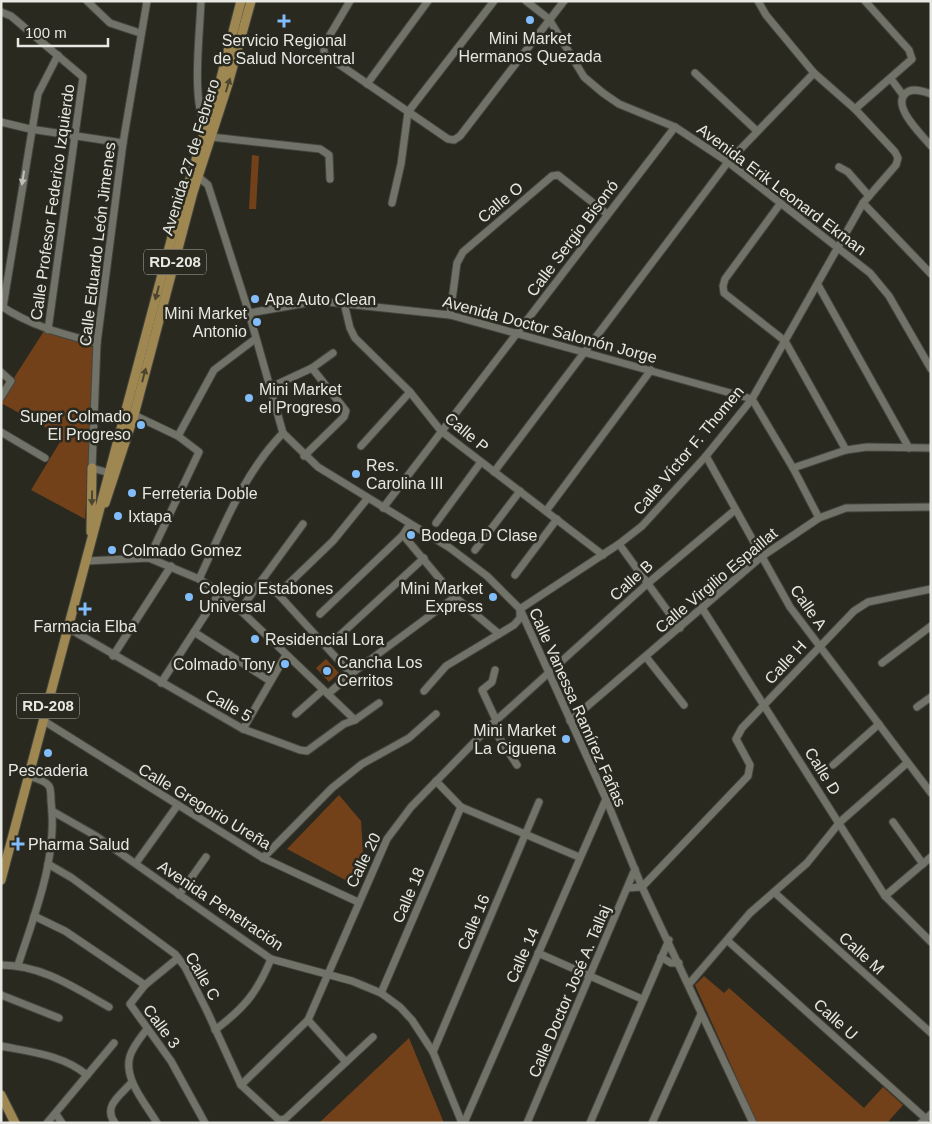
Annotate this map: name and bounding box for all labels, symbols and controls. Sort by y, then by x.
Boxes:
marker: Servicio Regional de Salud Norcentral [277,14,291,28]
marker: Mini Market Hermanos Quezada [524,14,536,26]
scale bar [18,15,108,47]
text: 100 m [25,24,67,41]
place label: Mini Market Hermanos Quezada [458,30,602,65]
place label: Servicio Regional de Salud Norcentral [213,32,355,67]
street label: Avenida 27 de Febrero [159,77,222,237]
one-way arrow [224,77,232,92]
street label: Calle Profesor Federico Izquierdo [27,83,78,321]
street label: Avenida Erik Leonard Ekman [694,120,869,258]
street label: Calle Eduardo León Jimenes [77,141,118,347]
one-way arrow [18,170,26,186]
street label: Calle Sergio Bisonó [523,177,622,300]
street label: Calle O [474,179,526,226]
road number: RD-208 [144,250,206,274]
one-way arrow [153,286,161,301]
place label: Apa Auto Clean [265,291,376,308]
marker: Apa Auto Clean [249,293,261,305]
street label: Avenida Doctor Salomón Jorge [441,293,659,366]
place label: Mini Market Antonio [164,305,248,340]
marker: Mini Market Antonio [251,316,263,328]
one-way arrow [141,368,149,383]
place label: Mini Market el Progreso [259,381,342,416]
street label: Calle Víctor F. Thomen [630,383,747,518]
marker: Mini Market el Progreso [243,392,255,404]
place label: Super Colmado El Progreso [20,408,131,443]
street label: Calle P [441,409,492,455]
marker: Super Colmado El Progreso [135,419,147,431]
place label: Res. Carolina III [366,457,443,492]
marker: Res. Carolina III [350,468,362,480]
place label: Ferreteria Doble [142,485,258,502]
marker: Ferreteria Doble [126,487,138,499]
one-way arrow [87,491,95,507]
place label: Ixtapa [128,508,172,525]
marker: Ixtapa [112,510,124,522]
street label: Calle Virgilio Espaillat [652,524,781,636]
place label: Bodega D Clase [421,527,538,544]
marker: Bodega D Clase [405,529,417,541]
place label: Colmado Gomez [122,542,242,559]
marker: Colmado Gomez [106,544,118,556]
street label: Calle B [606,557,656,604]
place label: Colegio Estabones Universal [199,580,333,615]
place label: Mini Market Express [400,580,484,615]
street label: Calle A [787,582,830,633]
marker: Colegio Estabones Universal [183,591,195,603]
marker: Mini Market Express [487,591,499,603]
marker: Farmacia Elba [79,603,91,615]
street label: Calle Vanessa Ramírez Fañas [526,605,629,809]
place label: Farmacia Elba [33,618,137,635]
place label: Residencial Lora [265,631,384,648]
marker: Residencial Lora [249,633,261,645]
street label: Calle H [761,637,809,687]
place label: Cancha Los Cerritos [337,654,422,689]
place label: Colmado Tony [173,656,275,673]
marker: Colmado Tony [279,658,291,670]
marker: Cancha Los Cerritos [321,665,333,677]
street label: Calle 5 [203,686,255,725]
road number: RD-208 [17,694,79,718]
place label: Mini Market La Ciguena [473,722,557,757]
marker: Mini Market La Ciguena [560,733,572,745]
street label: Calle D [801,745,844,798]
marker: Pescaderia [42,747,54,759]
street label: Calle Gregorio Ureña [136,760,274,853]
place label: Pescaderia [8,762,88,779]
street label: Calle 20 [343,830,384,890]
place label: Pharma Salud [28,836,129,853]
marker: Pharma Salud [12,838,24,850]
street label: Avenida Penetración [155,857,287,954]
street label: Calle 18 [389,865,428,926]
street label: Calle 16 [454,892,493,953]
street label: Calle Doctor José A. Tallaj [525,902,614,1080]
street label: Calle 14 [503,925,542,985]
street label: Calle M [836,929,888,978]
street label: Calle C [182,949,223,1003]
street label: Calle U [810,996,861,1043]
street label: Calle 3 [140,1001,183,1051]

